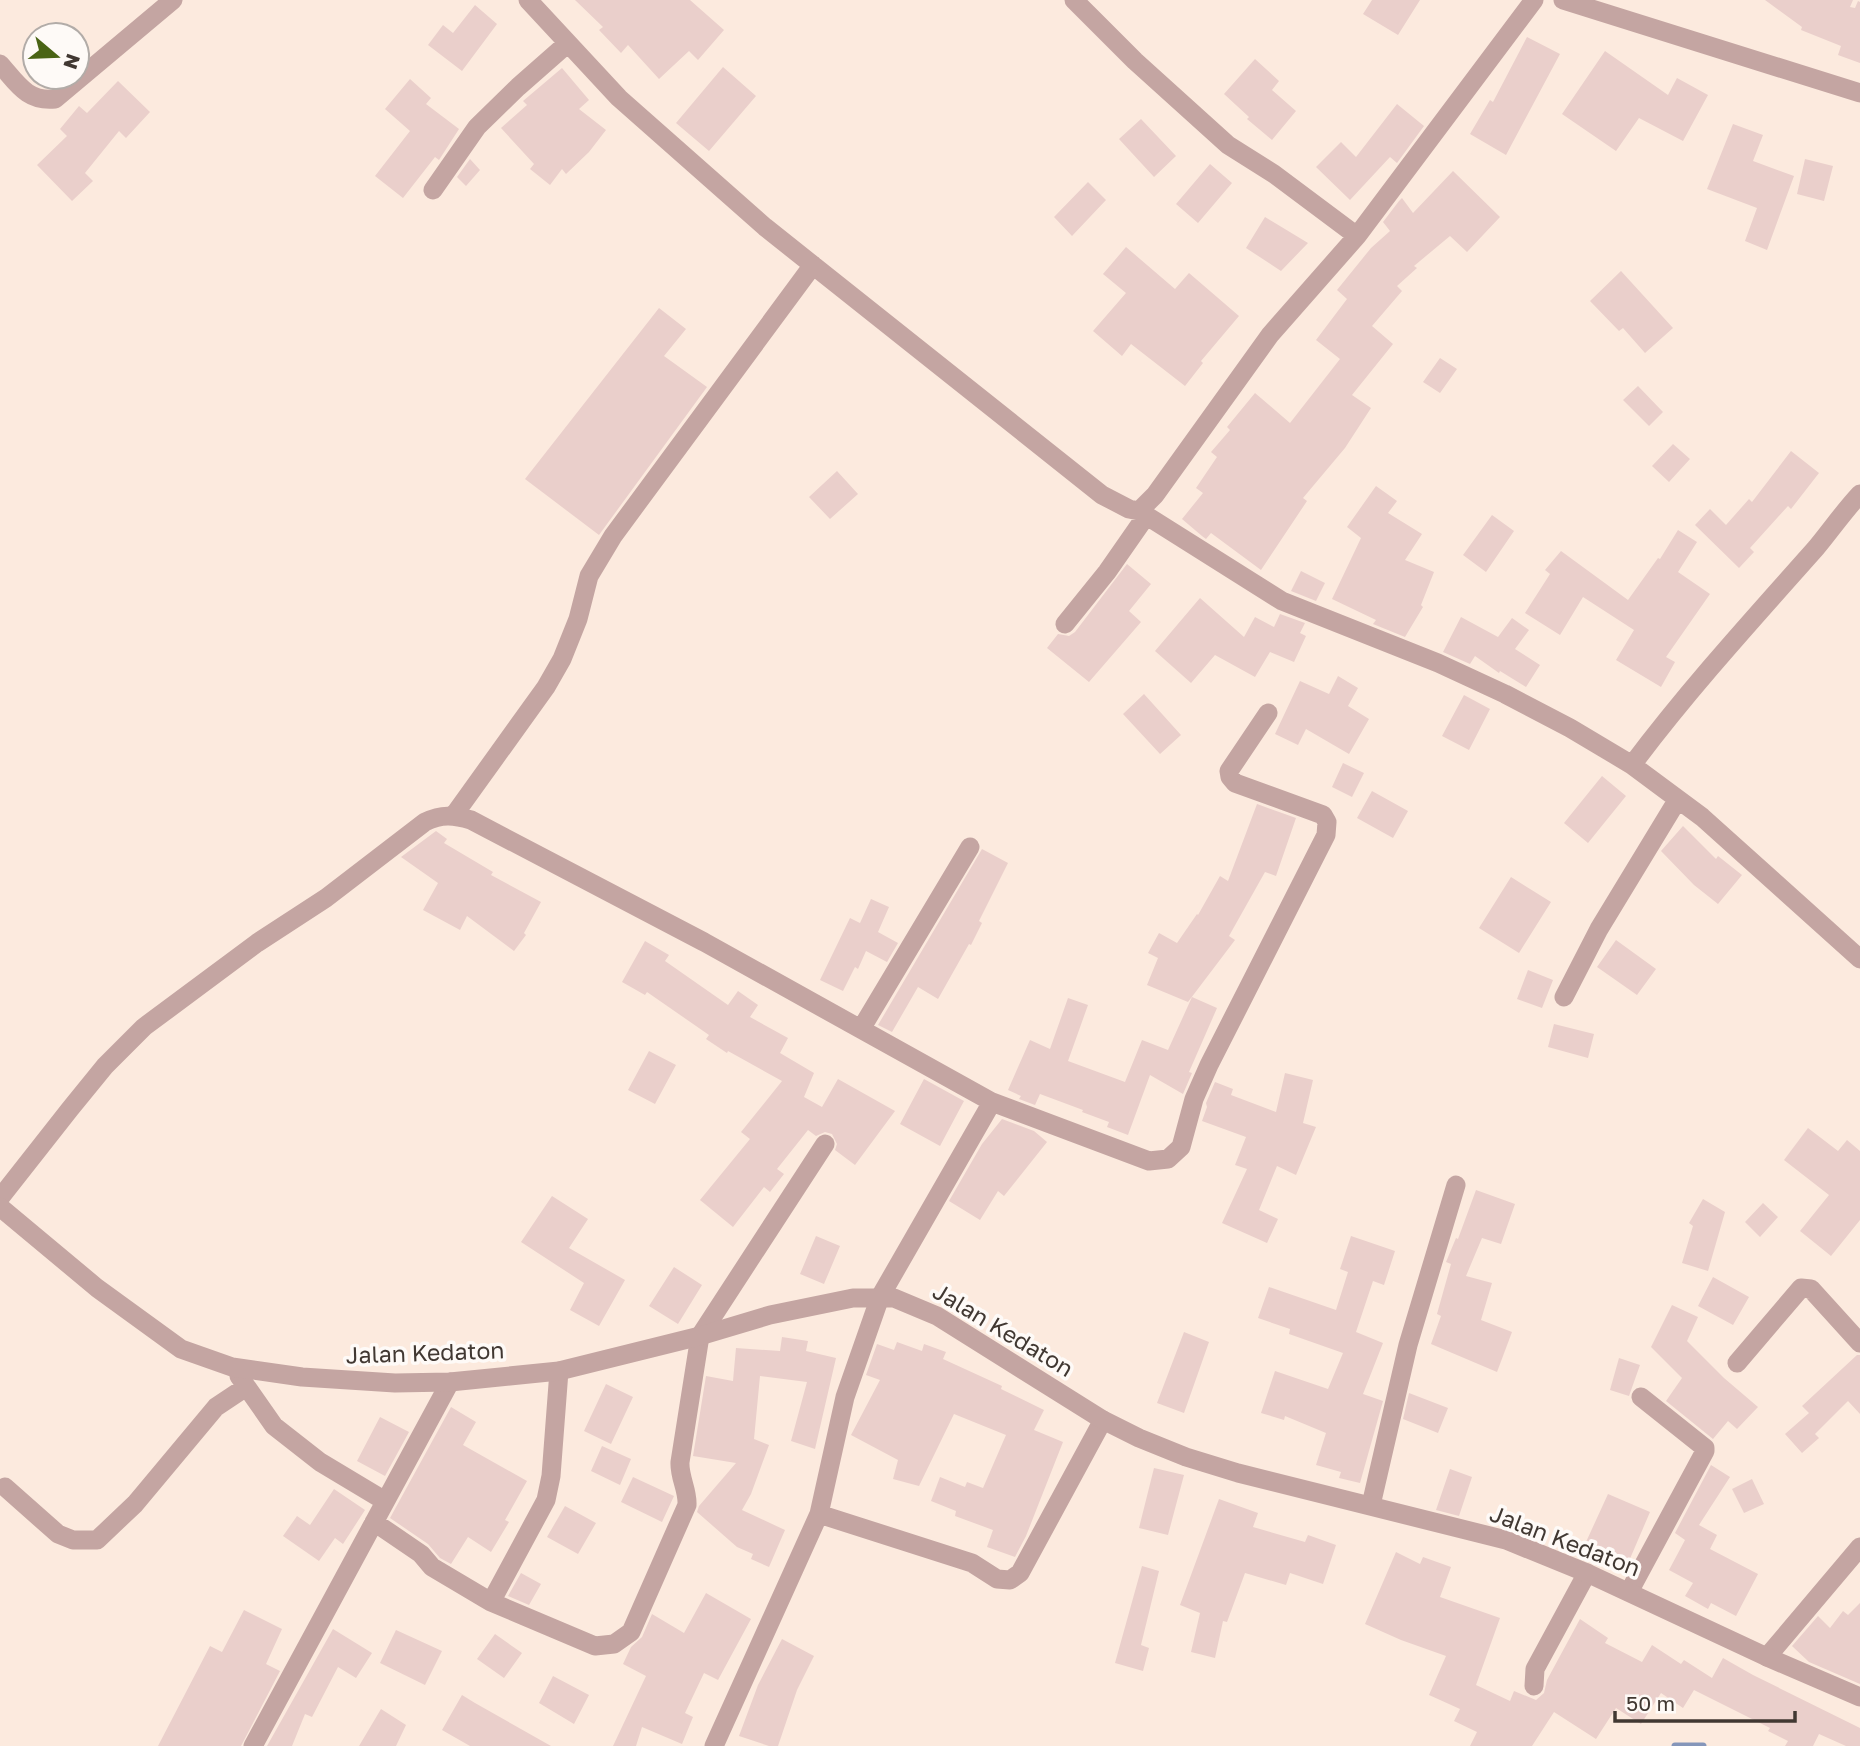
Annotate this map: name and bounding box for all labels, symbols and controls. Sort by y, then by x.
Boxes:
north arrow [21,21,91,91]
text: N [59,51,86,72]
street label: Jalan Kedaton [928,1276,1079,1382]
street label: Jalan Kedaton [345,1335,505,1369]
street label: Jalan Kedaton [1486,1499,1645,1582]
scale bar [1615,1680,1795,1724]
text: 50 m [1626,1690,1675,1716]

